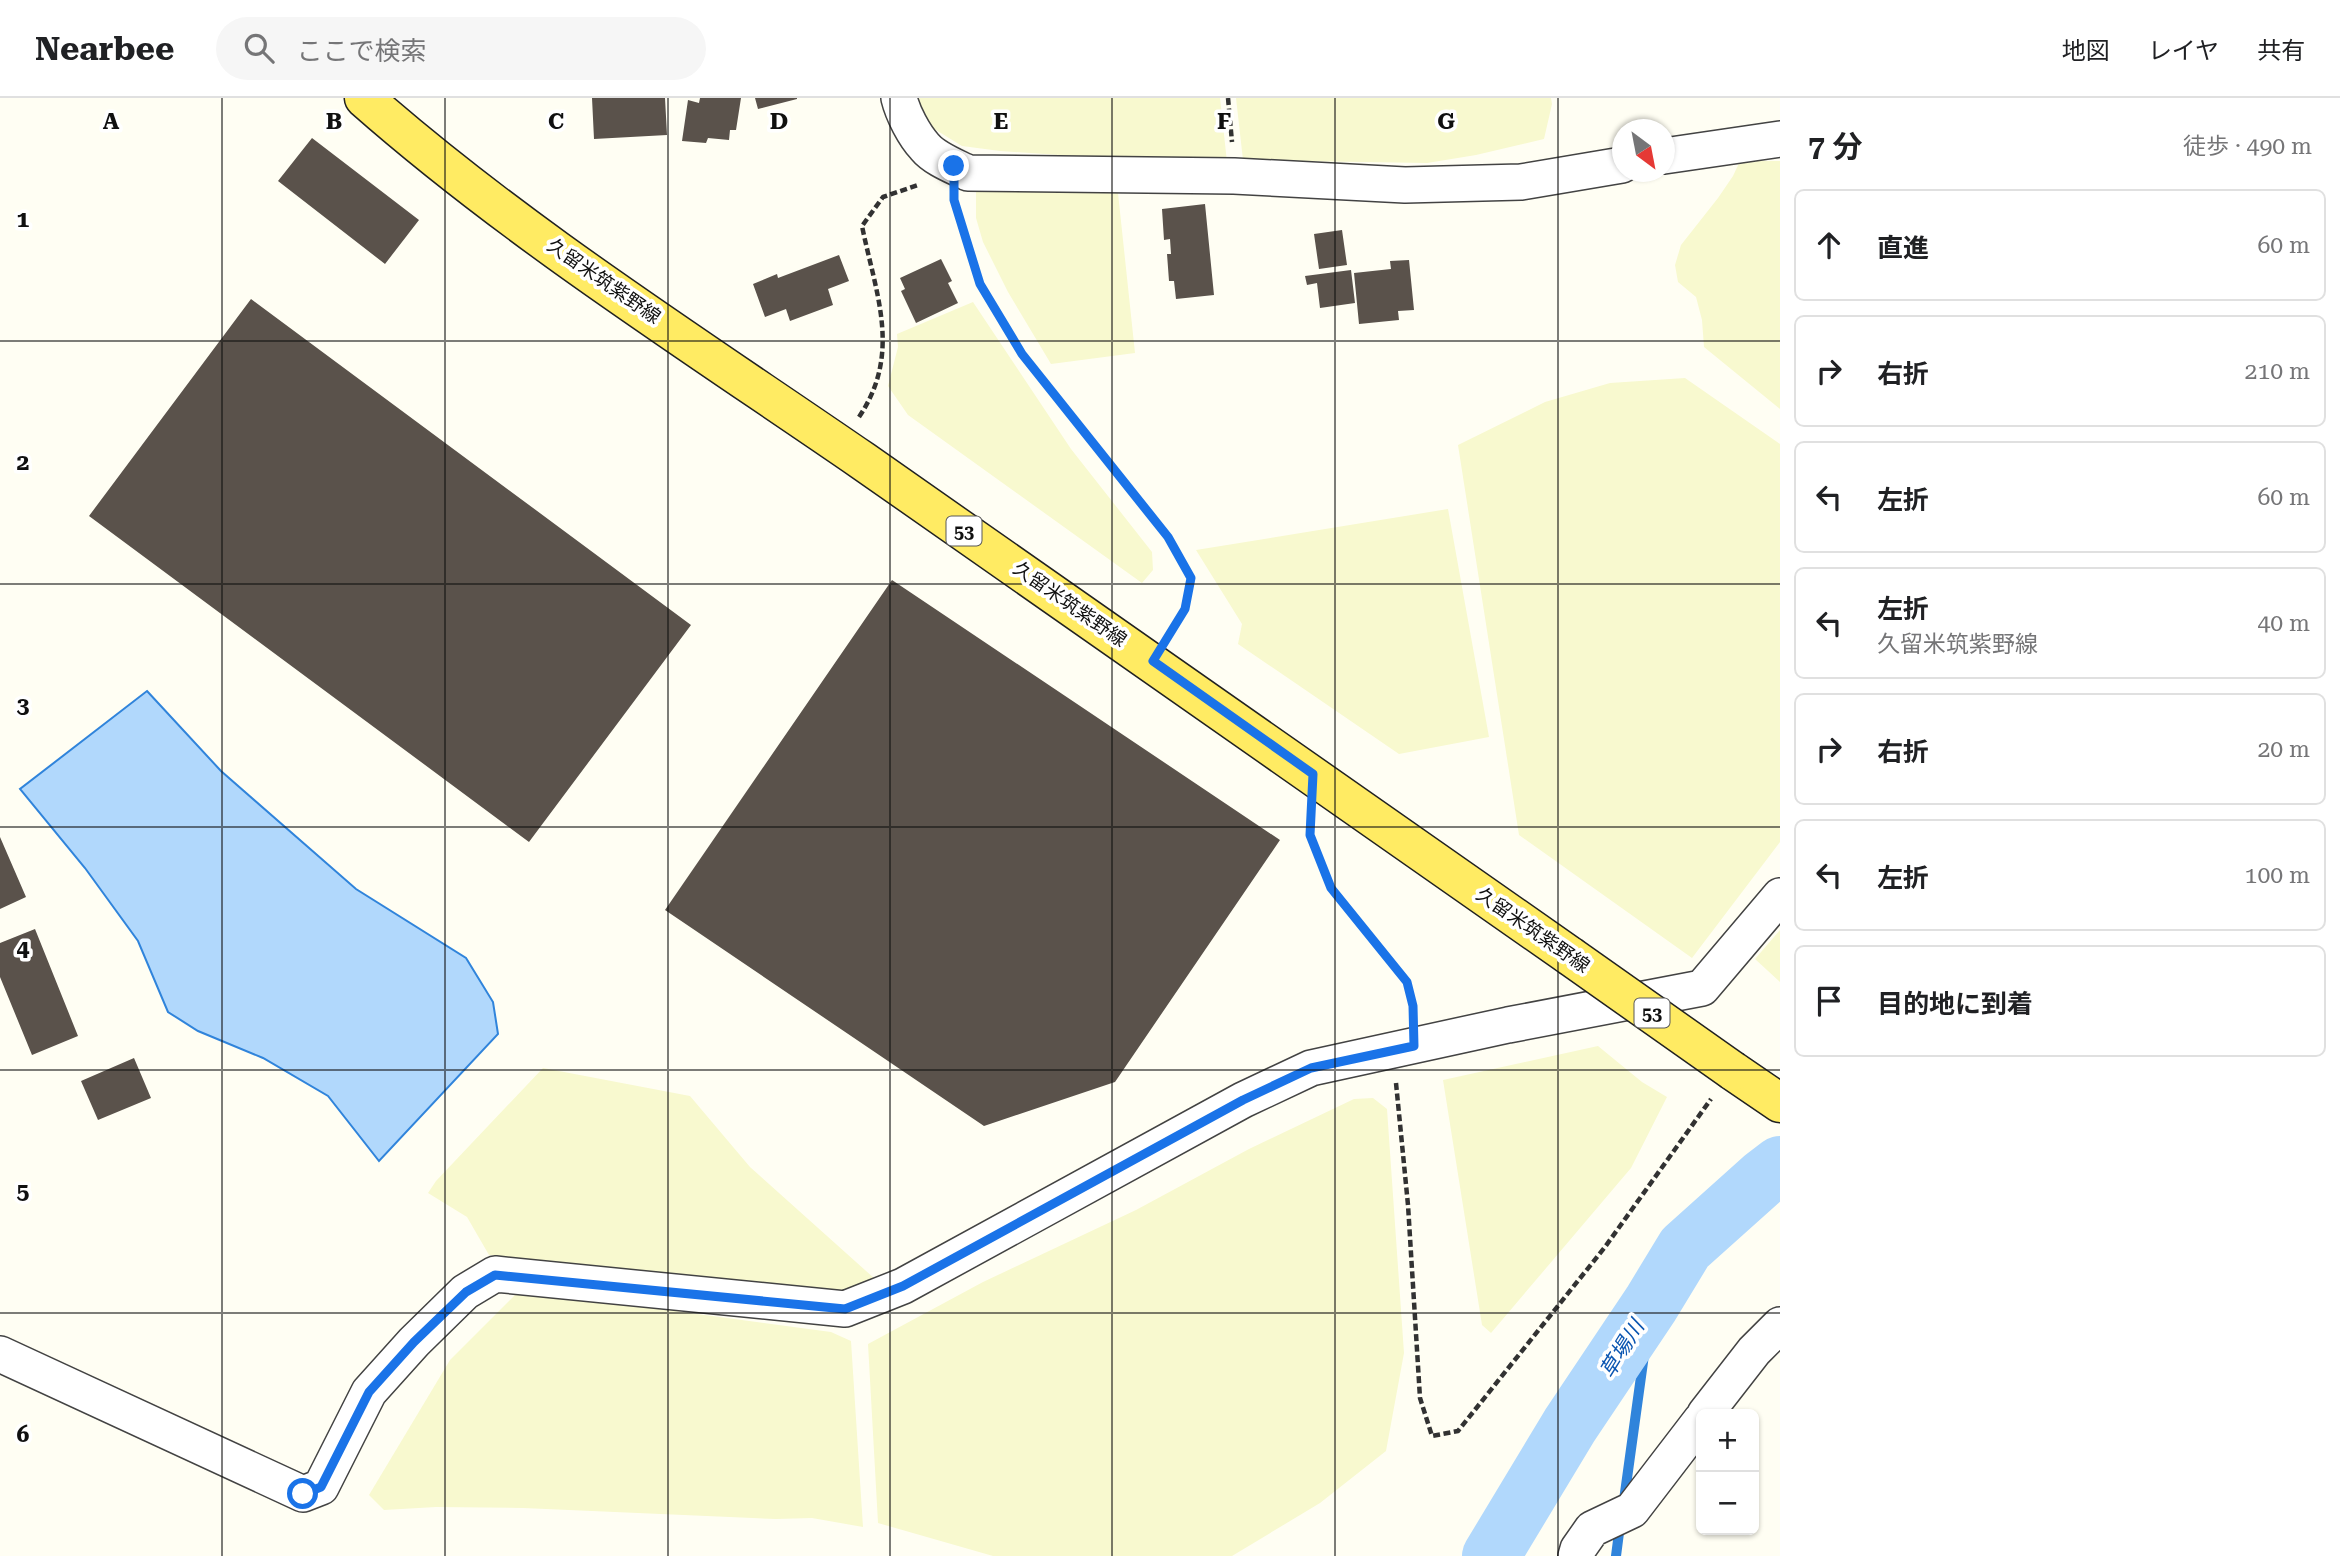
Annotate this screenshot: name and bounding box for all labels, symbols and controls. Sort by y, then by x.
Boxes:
search box [216,17,706,80]
text: Nearbee [35,29,174,68]
icon: search [240,29,278,67]
text: ここで検索 [296,36,426,66]
text: 地図 [2062,37,2110,65]
text: レイヤ [2148,37,2219,65]
text: 共有 [2257,37,2305,65]
text: A [103,108,120,135]
text: B [326,108,342,135]
text: C [548,108,564,135]
text: D [770,108,788,135]
text: E [994,108,1008,135]
text: F [1217,108,1231,135]
text: G [1437,108,1455,135]
north arrow [1612,119,1675,182]
text: 7 分 [1808,129,1862,164]
text: 徒歩 · 490 m [2183,133,2312,160]
route end [938,150,969,181]
text: 1 [17,206,30,233]
icon: ahead [1810,226,1848,264]
text: 60 m [2257,232,2310,259]
street label: 久留米筑紫野線 [543,233,665,329]
text: 直進 [1877,233,1929,263]
icon: right [1810,352,1848,390]
text: 210 m [2245,358,2310,385]
text: 右折 [1877,359,1929,389]
text: 2 [17,449,29,476]
icon: left [1810,478,1848,516]
text: 60 m [2257,484,2310,511]
text: 左折 [1877,485,1929,515]
road number: 53 [946,516,982,545]
street label: 久留米筑紫野線 [1009,556,1131,652]
text: 左折 [1877,594,1929,624]
icon: left [1810,604,1848,642]
text: 40 m [2257,610,2310,637]
text: 久留米筑紫野線 [1877,631,2038,658]
text: 3 [17,692,30,719]
icon: right [1810,730,1848,768]
text: 20 m [2257,736,2310,763]
text: 右折 [1877,737,1929,767]
icon: left [1810,856,1848,894]
text: 100 m [2245,862,2310,889]
text: 左折 [1877,863,1929,893]
street label: 久留米筑紫野線 [1472,882,1594,978]
text: 4 [17,935,30,962]
icon: arrive [1810,982,1848,1020]
text: 目的地に到着 [1877,989,2033,1019]
road number: 53 [1634,998,1670,1028]
text: 5 [17,1178,30,1205]
water label: 草場川 [1595,1314,1650,1382]
map controls [1696,1409,1759,1535]
button: + [1696,1409,1759,1472]
text: 6 [17,1421,30,1448]
button: − [1696,1472,1759,1535]
route start [287,1478,318,1509]

